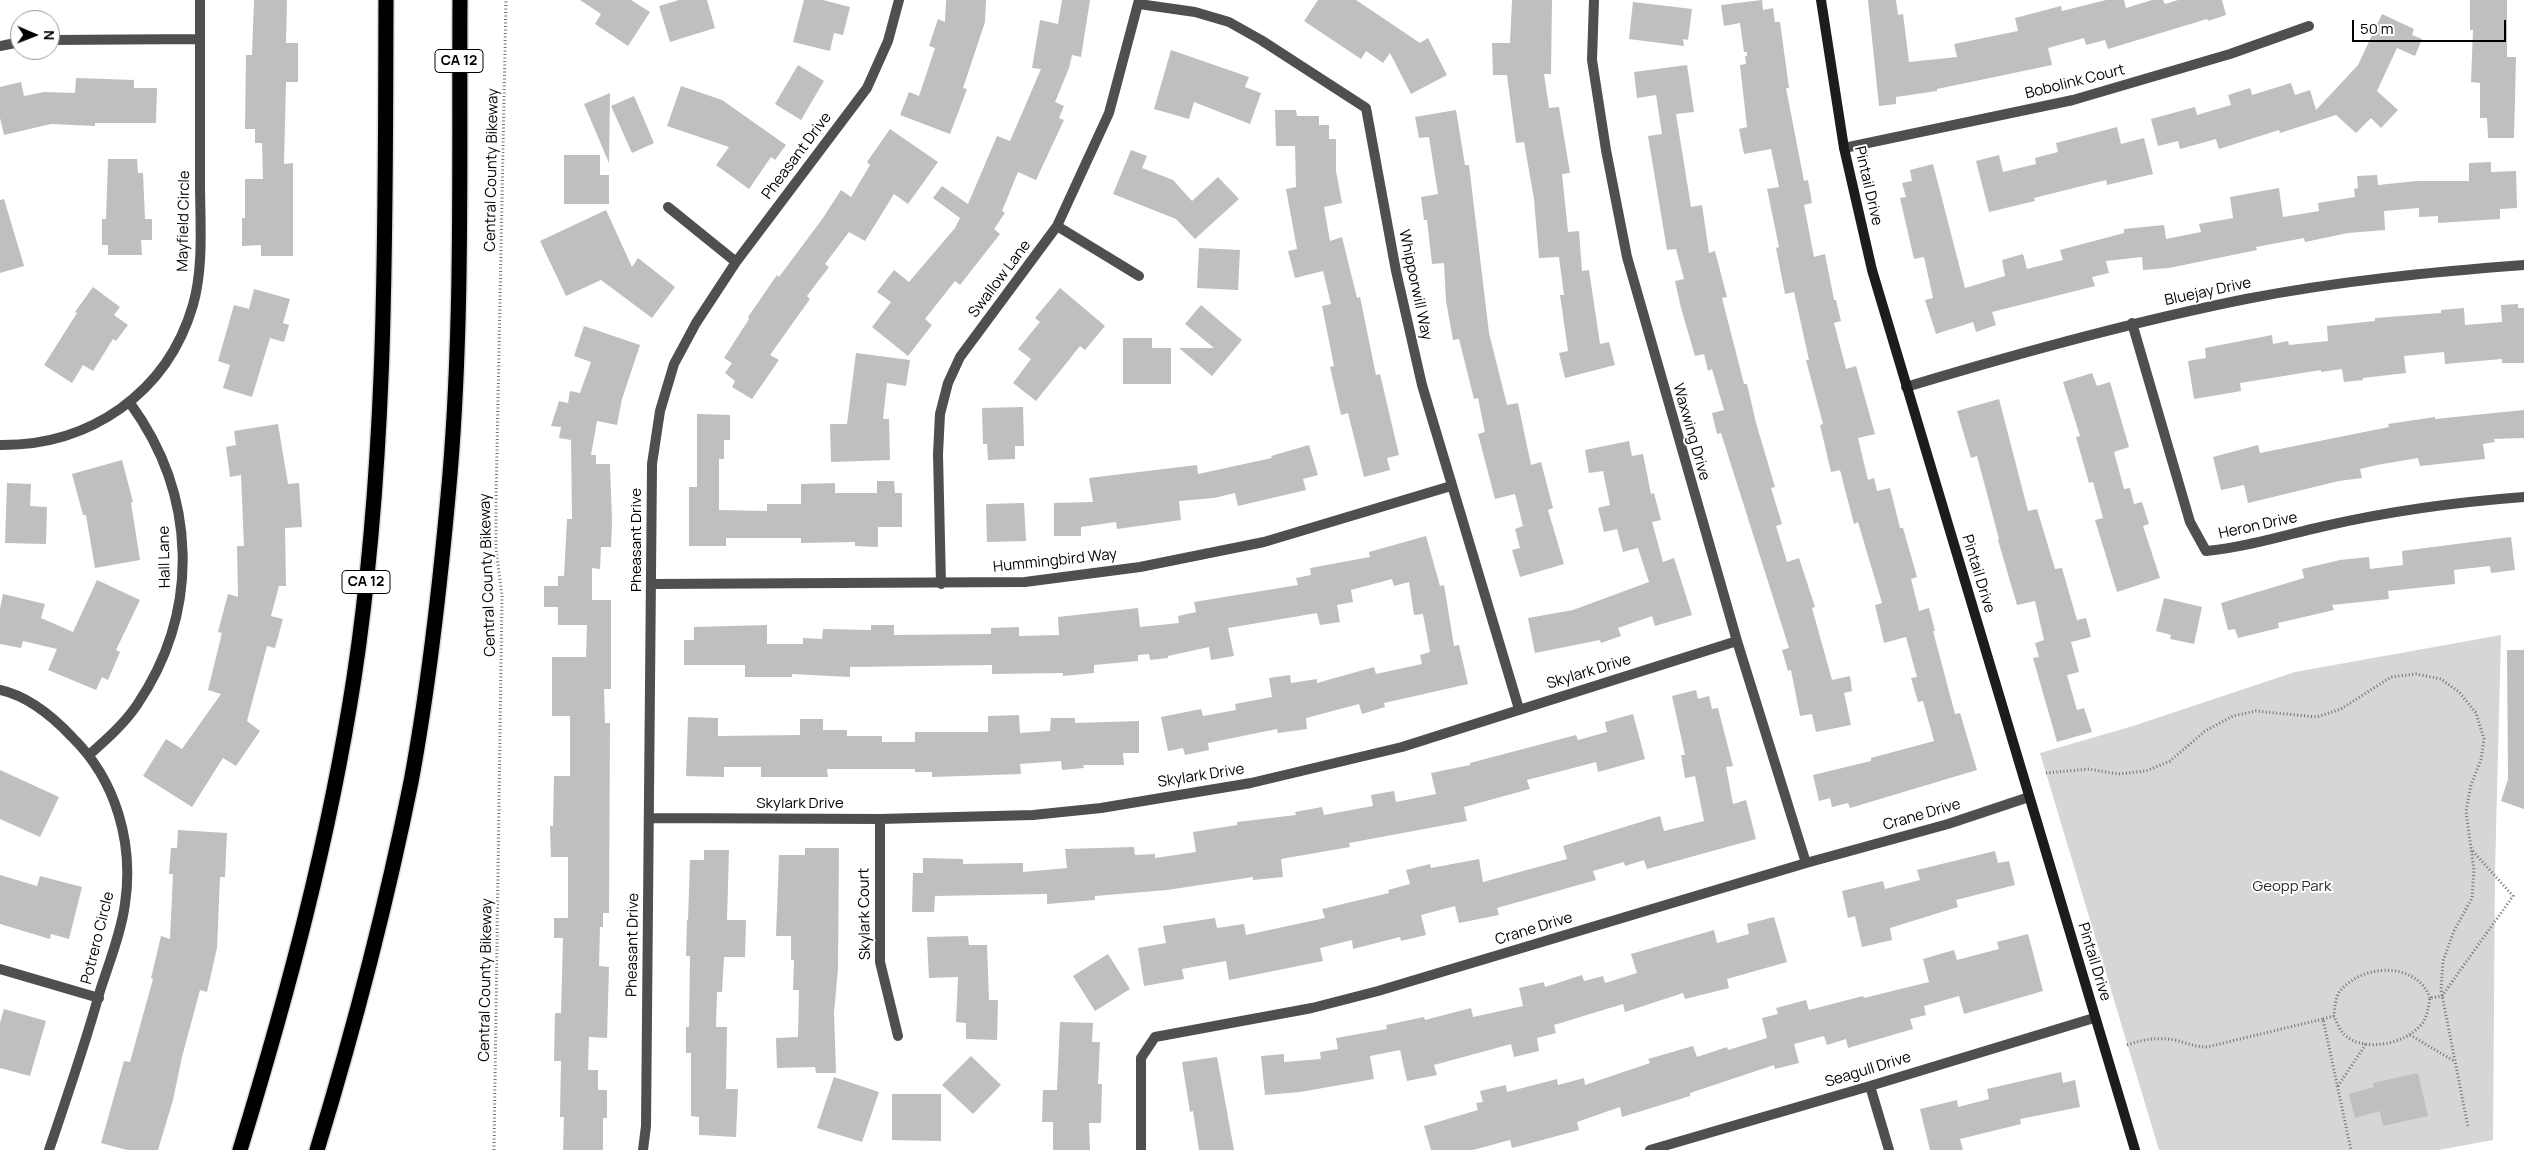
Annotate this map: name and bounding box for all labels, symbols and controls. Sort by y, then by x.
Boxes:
north arrow [10,10,60,60]
scale bar [2354,10,2508,42]
text: 50 m [2360,18,2394,39]
text: N [40,30,59,40]
road number: CA 12 [435,49,483,72]
street label: Bobolink Court [2023,61,2127,103]
street label: Central County Bikeway [482,88,502,252]
street label: Pheasant Drive [758,109,836,203]
street label: Pintail Drive [1850,145,1886,227]
street label: Mayfield Circle [174,170,194,272]
street label: Whipporwill Way [1394,228,1436,342]
street label: Swallow Lane [965,237,1035,321]
street label: Bluejay Drive [2163,274,2253,310]
street label: Waxwing Drive [1669,381,1713,483]
street label: Pheasant Drive [628,488,646,592]
street label: Central County Bikeway [476,493,500,657]
street label: Heron Drive [2217,509,2299,543]
street label: Hall Lane [155,526,175,588]
street label: Pintail Drive [1958,533,1998,615]
street label: Hummingbird Way [992,546,1118,576]
road number: CA 12 [342,570,390,594]
street label: Skylark Drive [1545,651,1633,693]
street label: Skylark Drive [1156,760,1246,792]
street label: Skylark Drive [756,795,844,813]
street label: Crane Drive [1881,795,1963,835]
street label: Skylark Court [855,868,875,960]
park label: Geopp Park [2253,878,2331,896]
street label: Potrero Circle [78,890,118,986]
street label: Pheasant Drive [623,893,643,997]
street label: Central County Bikeway [476,898,496,1062]
street label: Crane Drive [1493,909,1575,949]
street label: Pintail Drive [2074,921,2114,1003]
street label: Seagull Drive [1823,1048,1913,1092]

